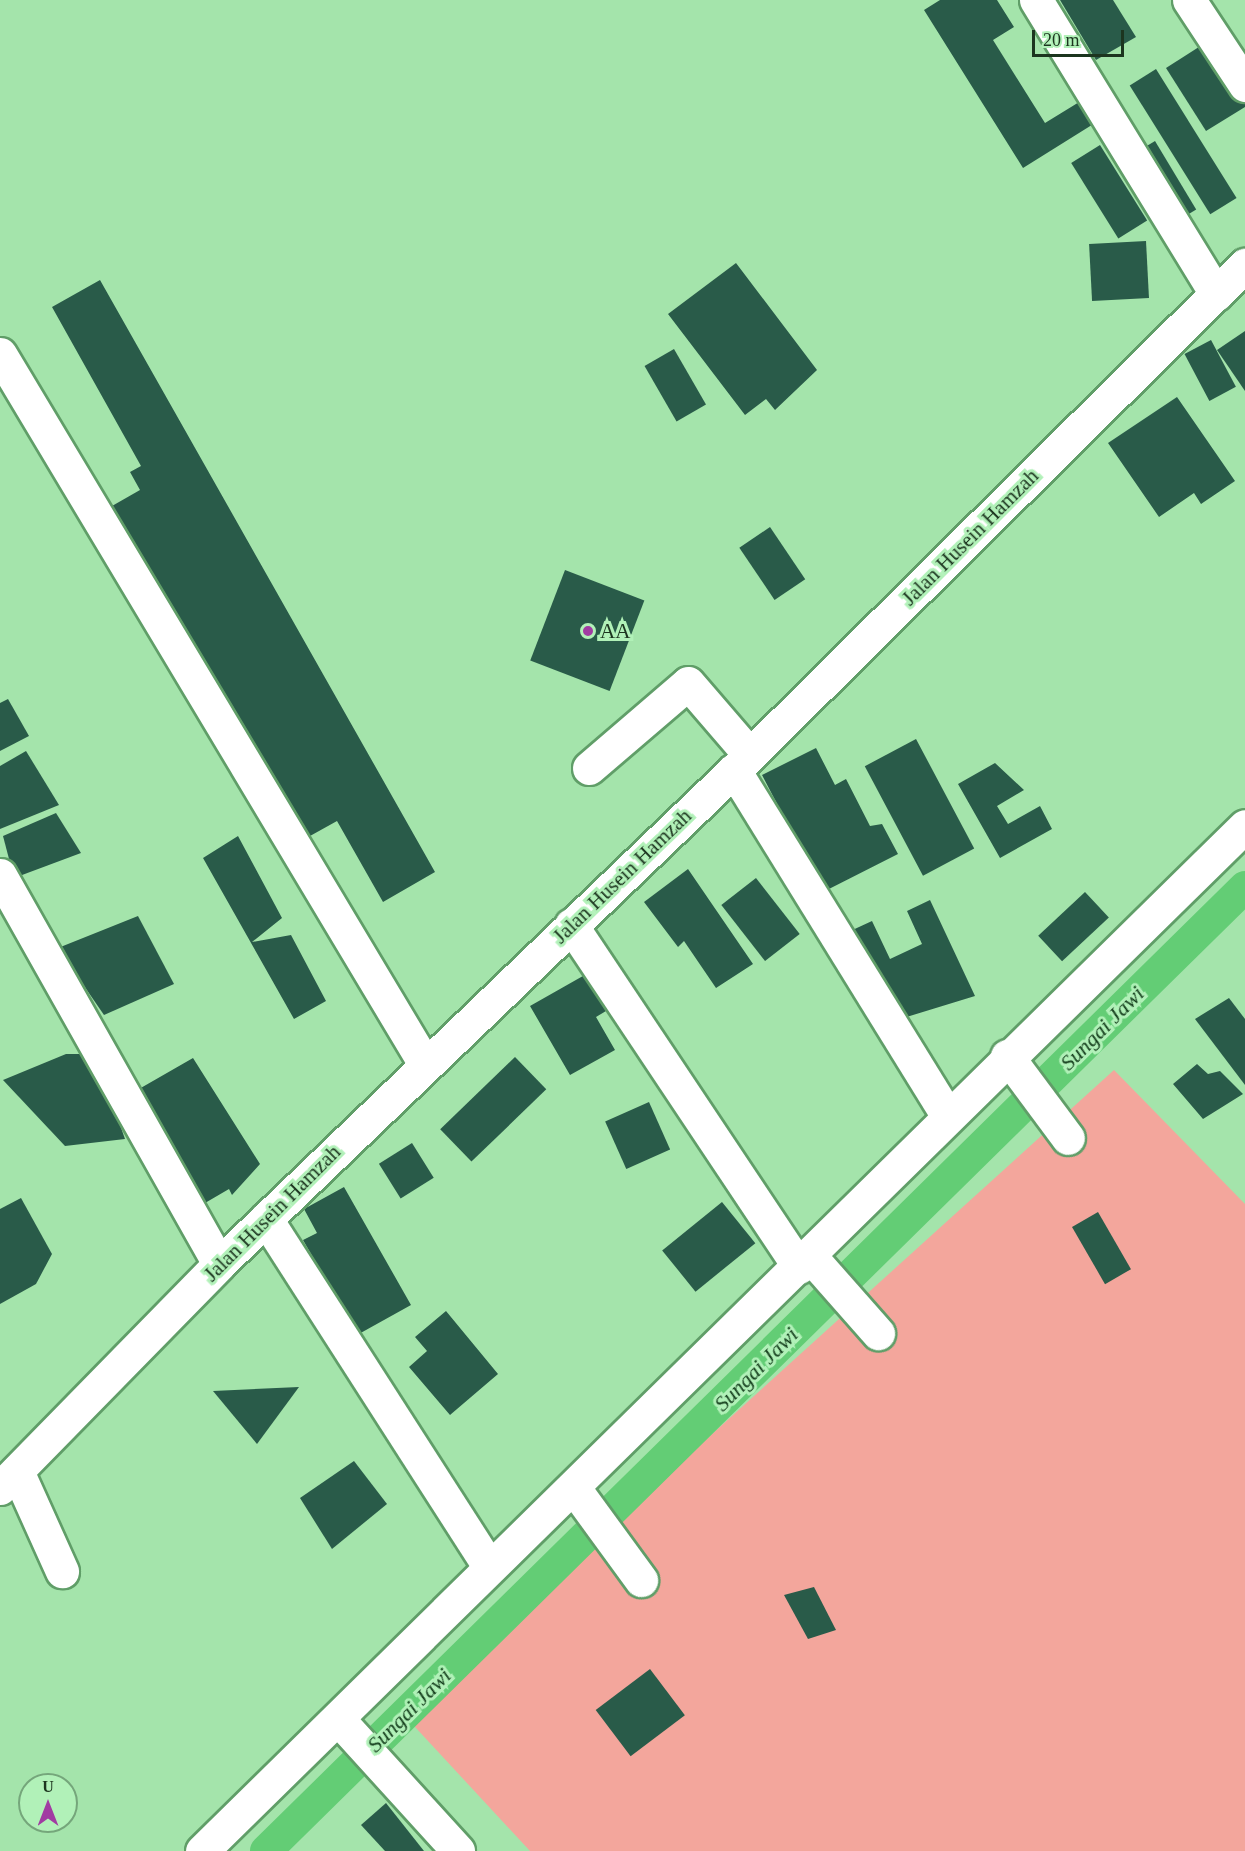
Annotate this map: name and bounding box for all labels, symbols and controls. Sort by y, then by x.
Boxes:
scale bar [1035,18,1126,56]
text: 20 m [1043,30,1080,50]
street label: Jalan Husein Hamzah [896,463,1044,611]
place label: AA [600,618,630,644]
marker: AA [581,624,595,638]
street label: Jalan Husein Hamzah [547,803,697,949]
water label: Sungai Jawi [1054,980,1150,1076]
street label: Jalan Husein Hamzah [198,1139,346,1287]
water label: Sungai Jawi [708,1321,804,1417]
water label: Sungai Jawi [361,1662,457,1758]
north arrow [18,1773,78,1833]
text: U [42,1778,54,1795]

